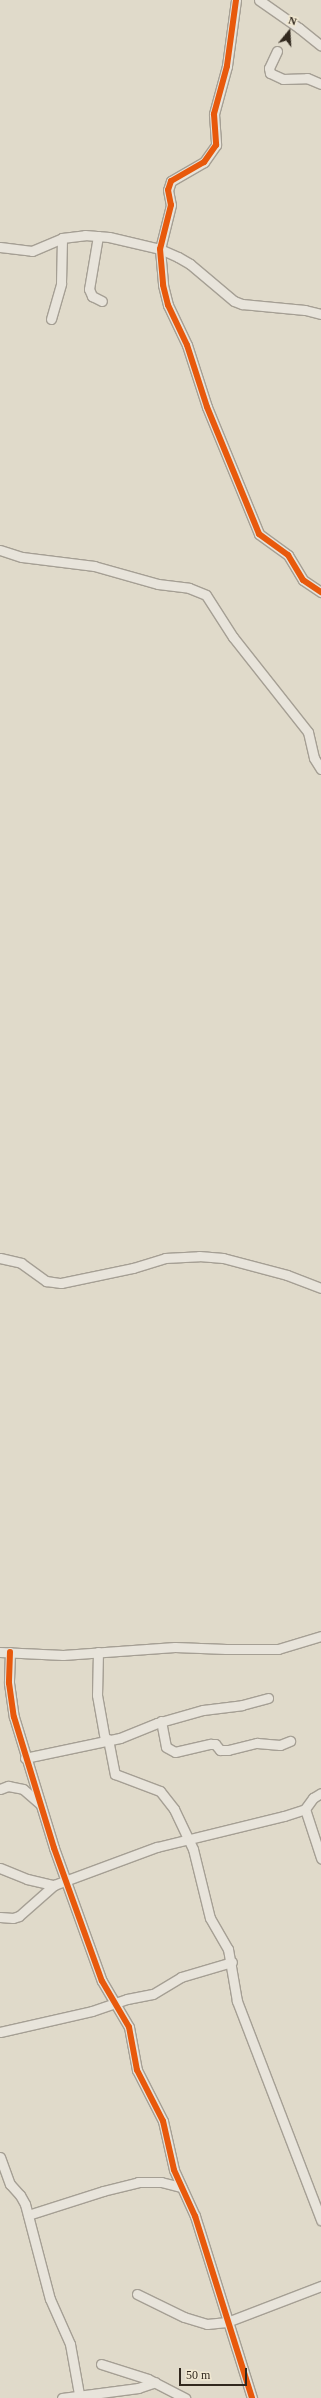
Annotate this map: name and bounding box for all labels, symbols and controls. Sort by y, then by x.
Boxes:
north arrow [269,12,309,52]
text: N [287,14,298,28]
scale bar [181,2360,249,2386]
text: 50 m [186,2368,210,2382]

